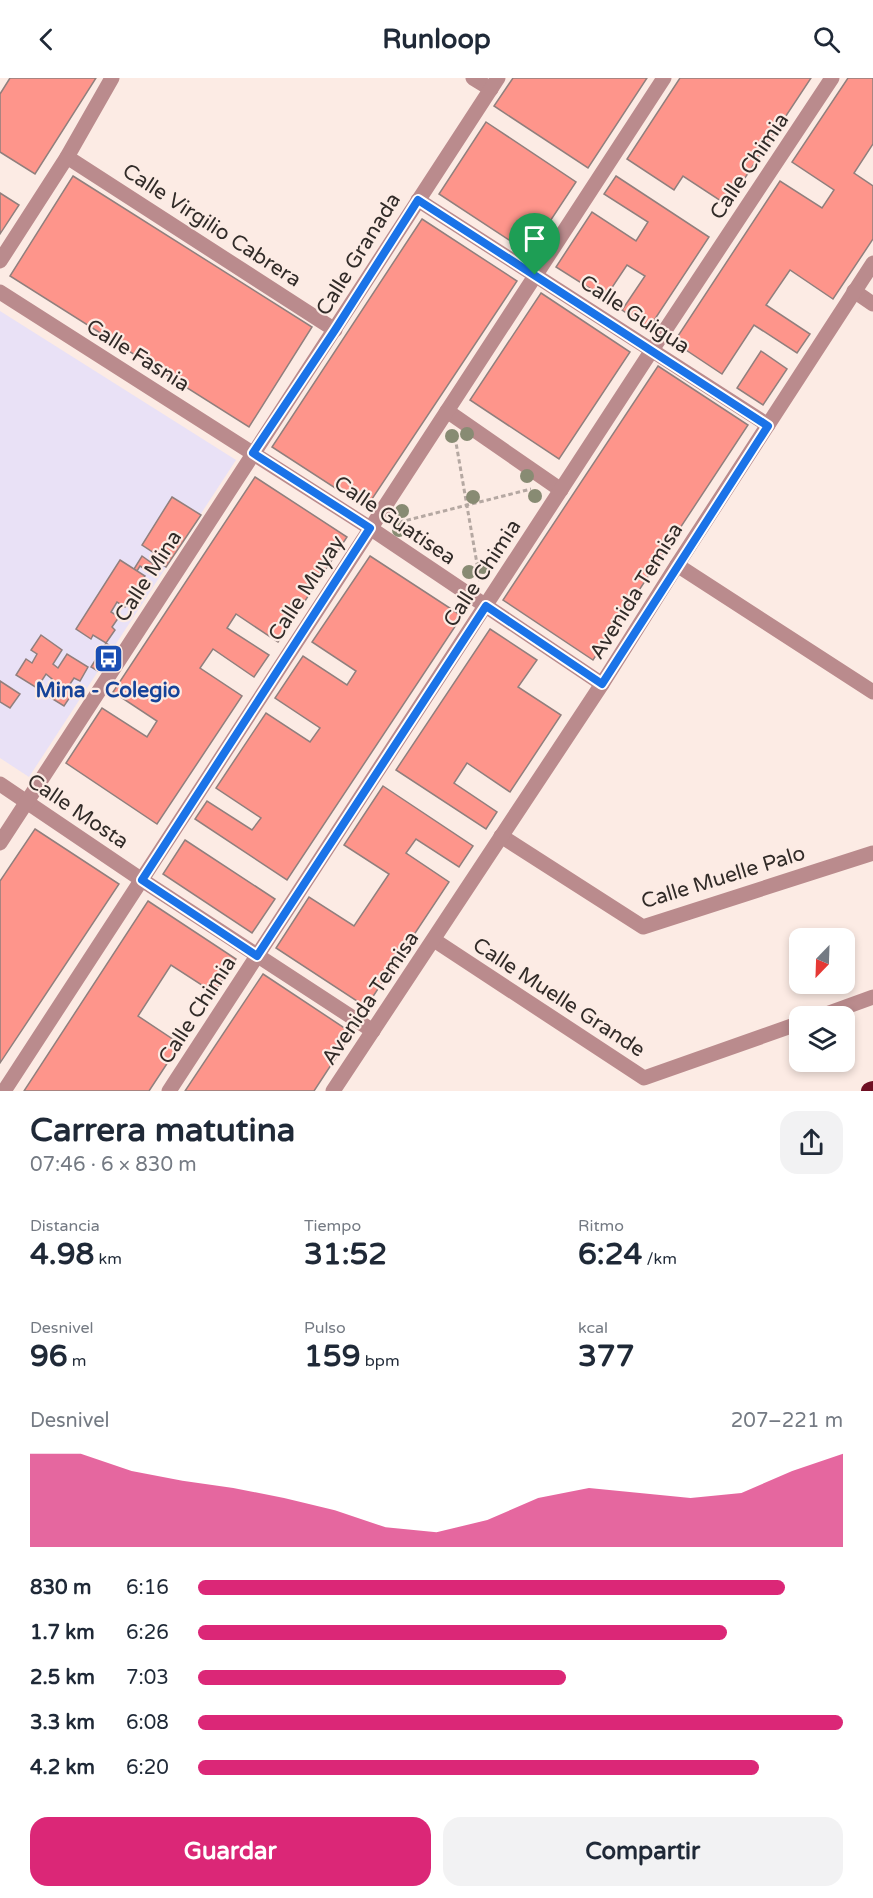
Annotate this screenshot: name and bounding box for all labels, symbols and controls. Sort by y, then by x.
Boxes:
icon: back [30,23,63,56]
text: Runloop [382,23,491,56]
icon: search [810,23,843,56]
street label: Calle Chimia [705,108,794,224]
street label: Calle Virgilio Cabrera [118,158,306,292]
street label: Calle Granada [311,188,406,320]
pin [509,213,560,275]
icon: arrive [518,222,551,255]
street label: Calle Guigua [575,270,694,359]
street label: Calle Fasnia [81,314,194,397]
street label: Calle Guatisea [329,470,460,570]
street label: Calle Chimia [438,515,526,632]
street label: Avenida Temisa [584,518,688,664]
street label: Calle Mina [110,526,187,627]
street label: Calle Muyay [263,531,350,646]
bus stop icon: Mina - Colegio [92,643,124,675]
place label: Mina - Colegio [36,678,181,703]
street label: Calle Mosta [22,768,133,854]
street label: Calle Muelle Palo [638,841,808,914]
street label: Avenida Temisa [316,927,424,1070]
north arrow [789,928,855,994]
map controls [789,928,855,1072]
street label: Calle Muelle Grande [468,932,650,1063]
street label: Calle Chimia [153,952,241,1069]
button: layers [789,1006,855,1072]
text: Carrera matutina [30,1111,295,1150]
button: share [780,1111,843,1174]
text: 07:46 · 6 × 830 m [30,1153,197,1177]
text: Distancia [30,1216,100,1236]
text: Tiempo [304,1216,361,1236]
text: Ritmo [578,1216,624,1236]
text: 4.98 [30,1236,94,1273]
text: 31:52 [304,1236,387,1273]
text: 6:24 [578,1236,642,1273]
text: km [94,1249,122,1269]
text: /km [642,1249,677,1269]
text: Desnivel [30,1318,94,1338]
text: Pulso [304,1318,346,1338]
text: kcal [578,1318,608,1338]
text: 96 [30,1338,68,1375]
text: 159 [304,1338,361,1375]
text: 377 [578,1338,635,1375]
text: m [68,1351,87,1371]
text: bpm [361,1351,400,1371]
text: Desnivel [30,1409,109,1433]
text: 207–221 m [731,1409,843,1433]
text: 830 m [30,1576,91,1600]
text: 6:16 [126,1576,169,1600]
text: 1.7 km [30,1621,95,1645]
text: 6:26 [126,1621,169,1645]
text: 2.5 km [30,1666,95,1690]
text: 7:03 [126,1666,169,1690]
text: 3.3 km [30,1711,95,1735]
text: 6:08 [126,1711,169,1735]
text: 4.2 km [30,1756,95,1780]
text: 6:20 [126,1756,169,1780]
button: Guardar [30,1817,431,1886]
button: Compartir [443,1817,843,1886]

